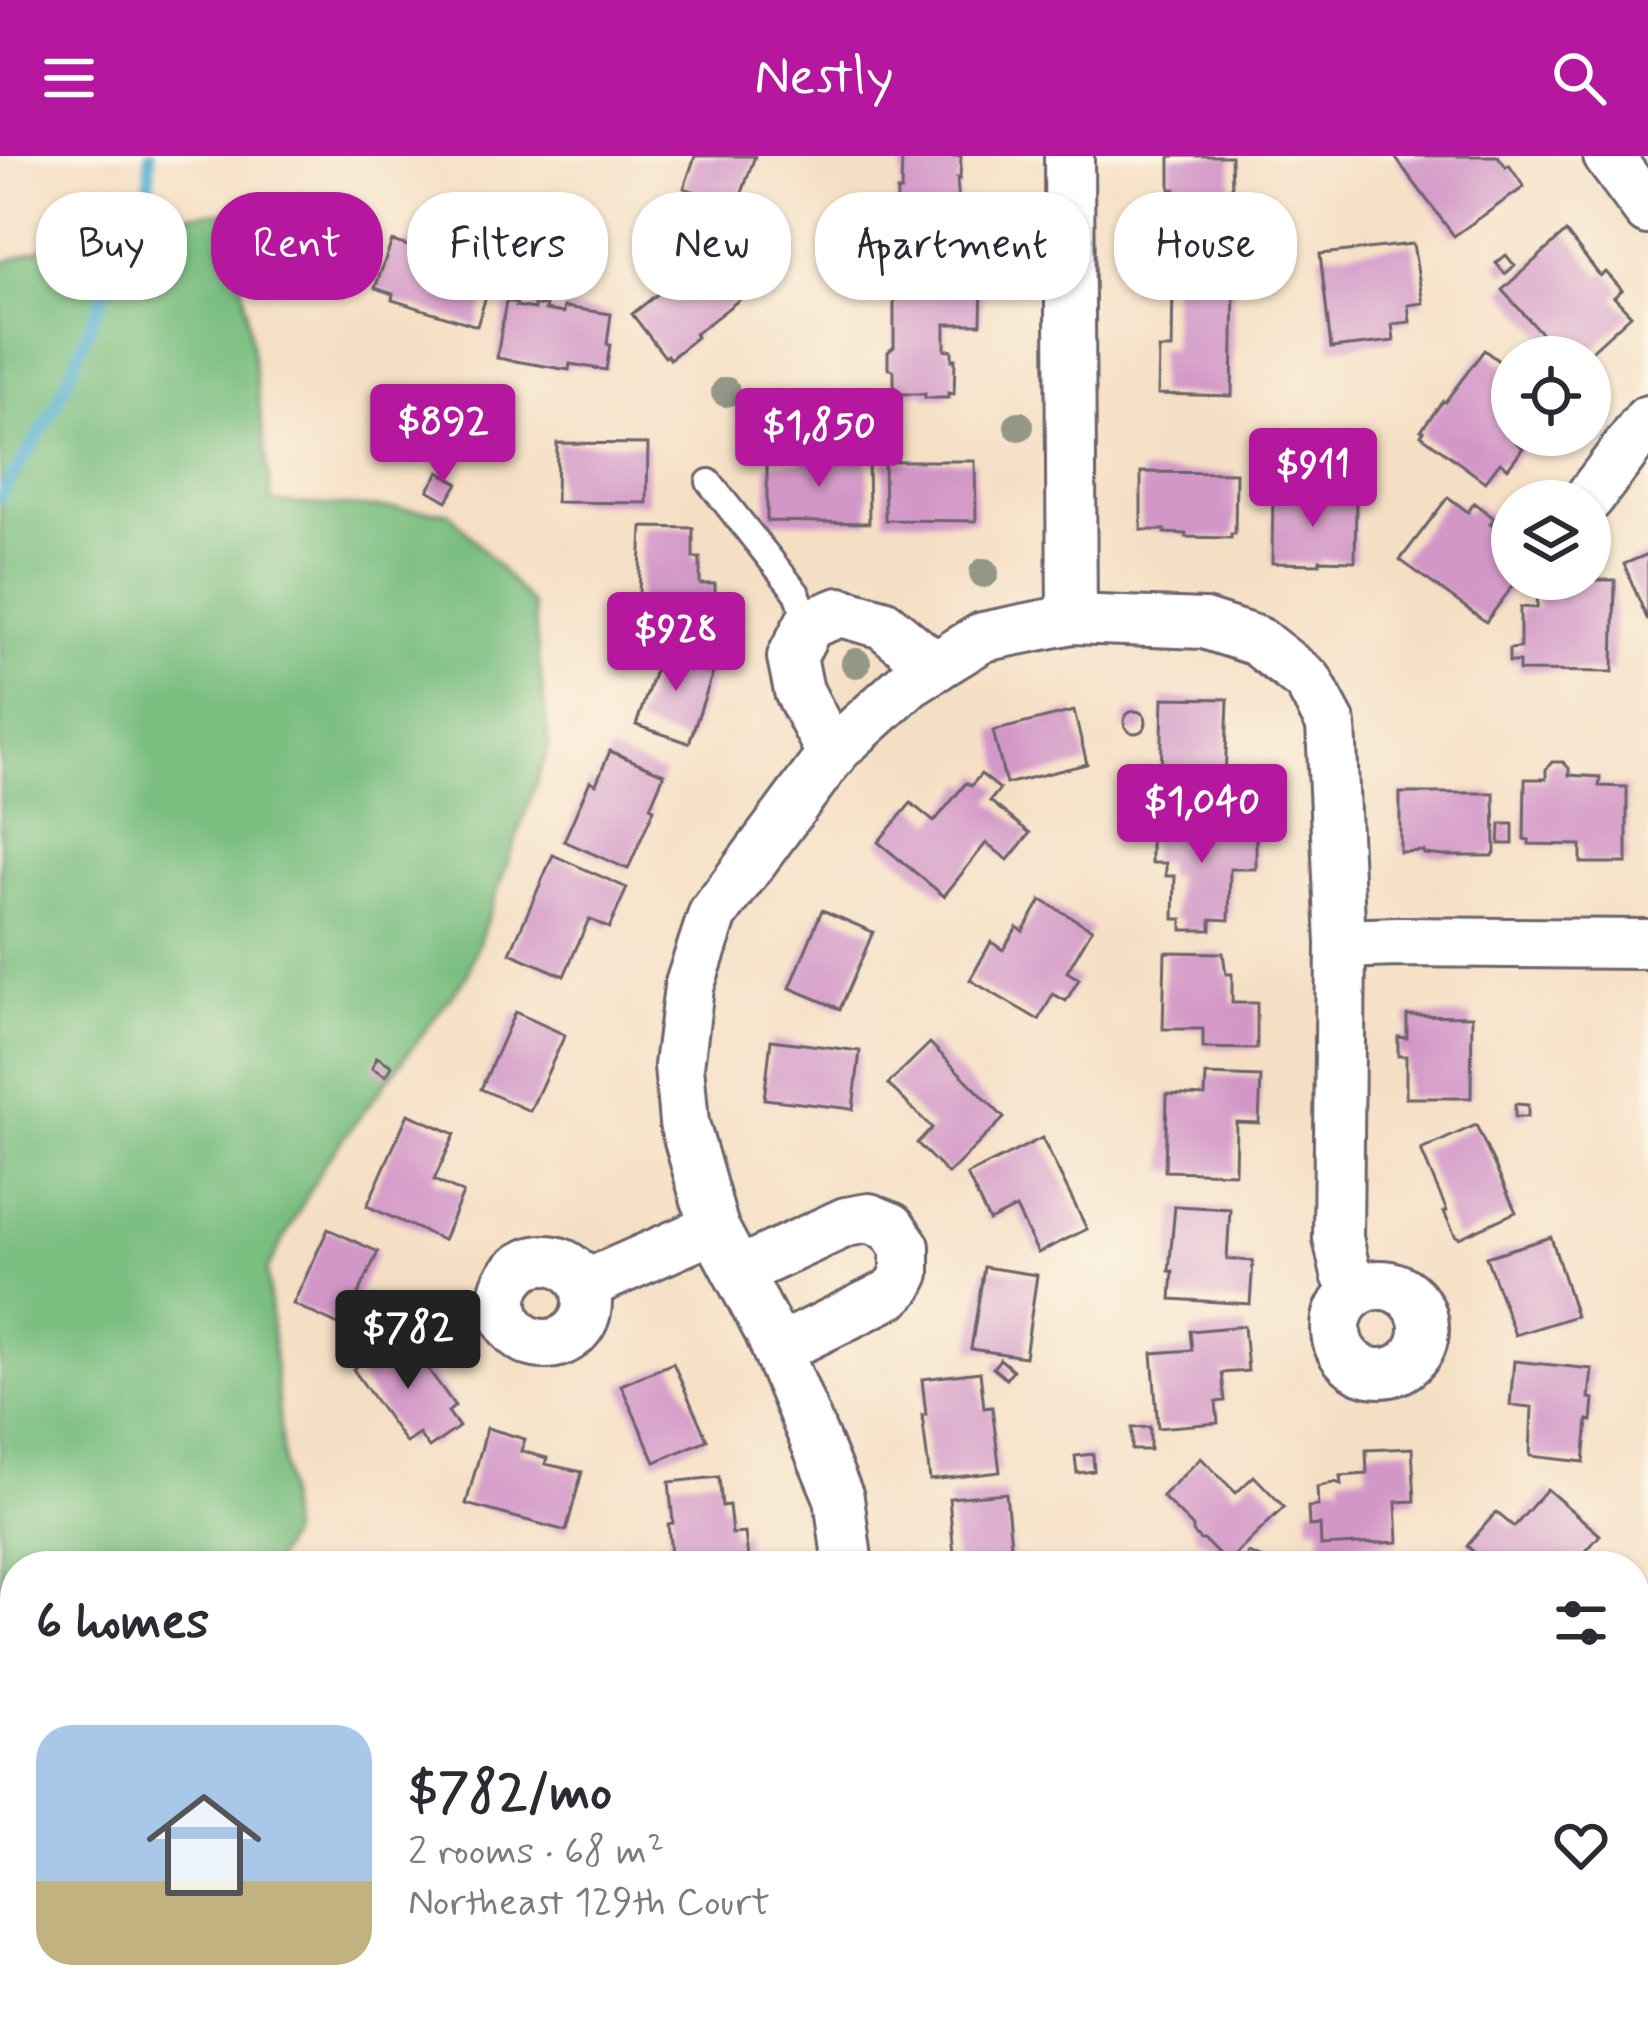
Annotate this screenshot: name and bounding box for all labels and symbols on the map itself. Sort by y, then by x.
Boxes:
pin: $892 [372,384,514,486]
pin: $1,850 [721,388,917,490]
pin: $911 [1242,428,1384,530]
pin: $928 [605,592,747,694]
pin: $1,040 [1104,764,1300,866]
pin: $782 [337,1290,479,1392]

